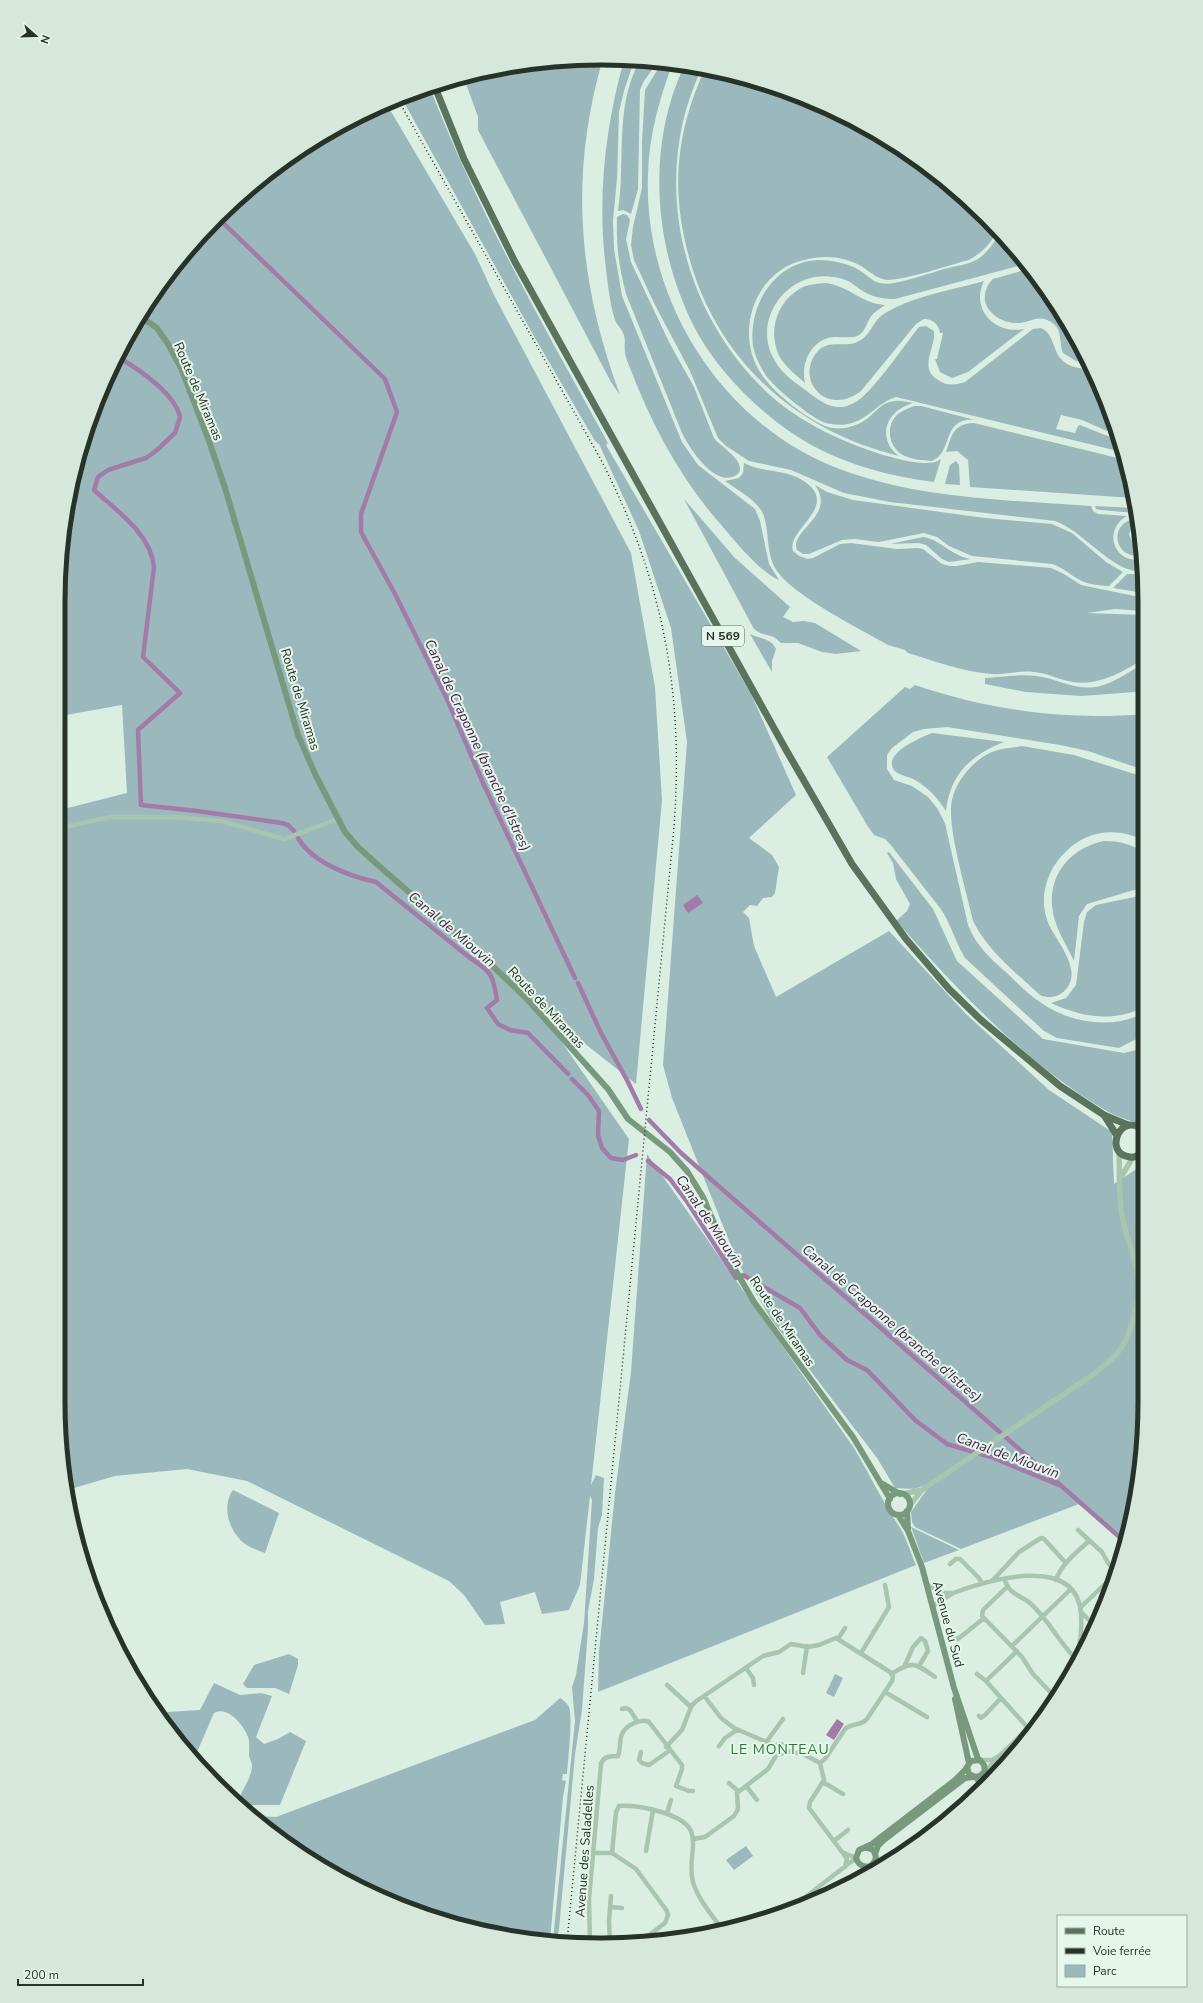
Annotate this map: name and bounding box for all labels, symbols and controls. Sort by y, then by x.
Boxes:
north arrow [16,16,56,56]
text: N [36,33,53,46]
street label: Route de Miramas [169,339,227,443]
road number: N 569 [702,626,744,646]
water label: Canal de Craponne (branche d'Istres) [420,636,535,854]
street label: Route de Miramas [276,646,324,752]
water label: Canal de Miouvin [404,887,499,971]
street label: Route de Miramas [504,963,589,1052]
water label: Canal de Miouvin [671,1171,748,1271]
water label: Canal de Craponne (branche d'Istres) [798,1240,985,1407]
street label: Route de Miramas [745,1273,819,1370]
water label: Canal de Miouvin [954,1428,1062,1483]
street label: Avenue du Sud [928,1579,968,1669]
district label: LE MONTEAU [730,1740,830,1759]
street label: Avenue des Saladelles [571,1784,599,1918]
legend [1057,1915,1187,1987]
text: Route [1093,1923,1125,1939]
text: Voie ferrée [1092,1943,1151,1959]
scale bar [18,1961,143,1987]
text: Parc [1093,1963,1117,1979]
text: 200 m [24,1967,59,1983]

